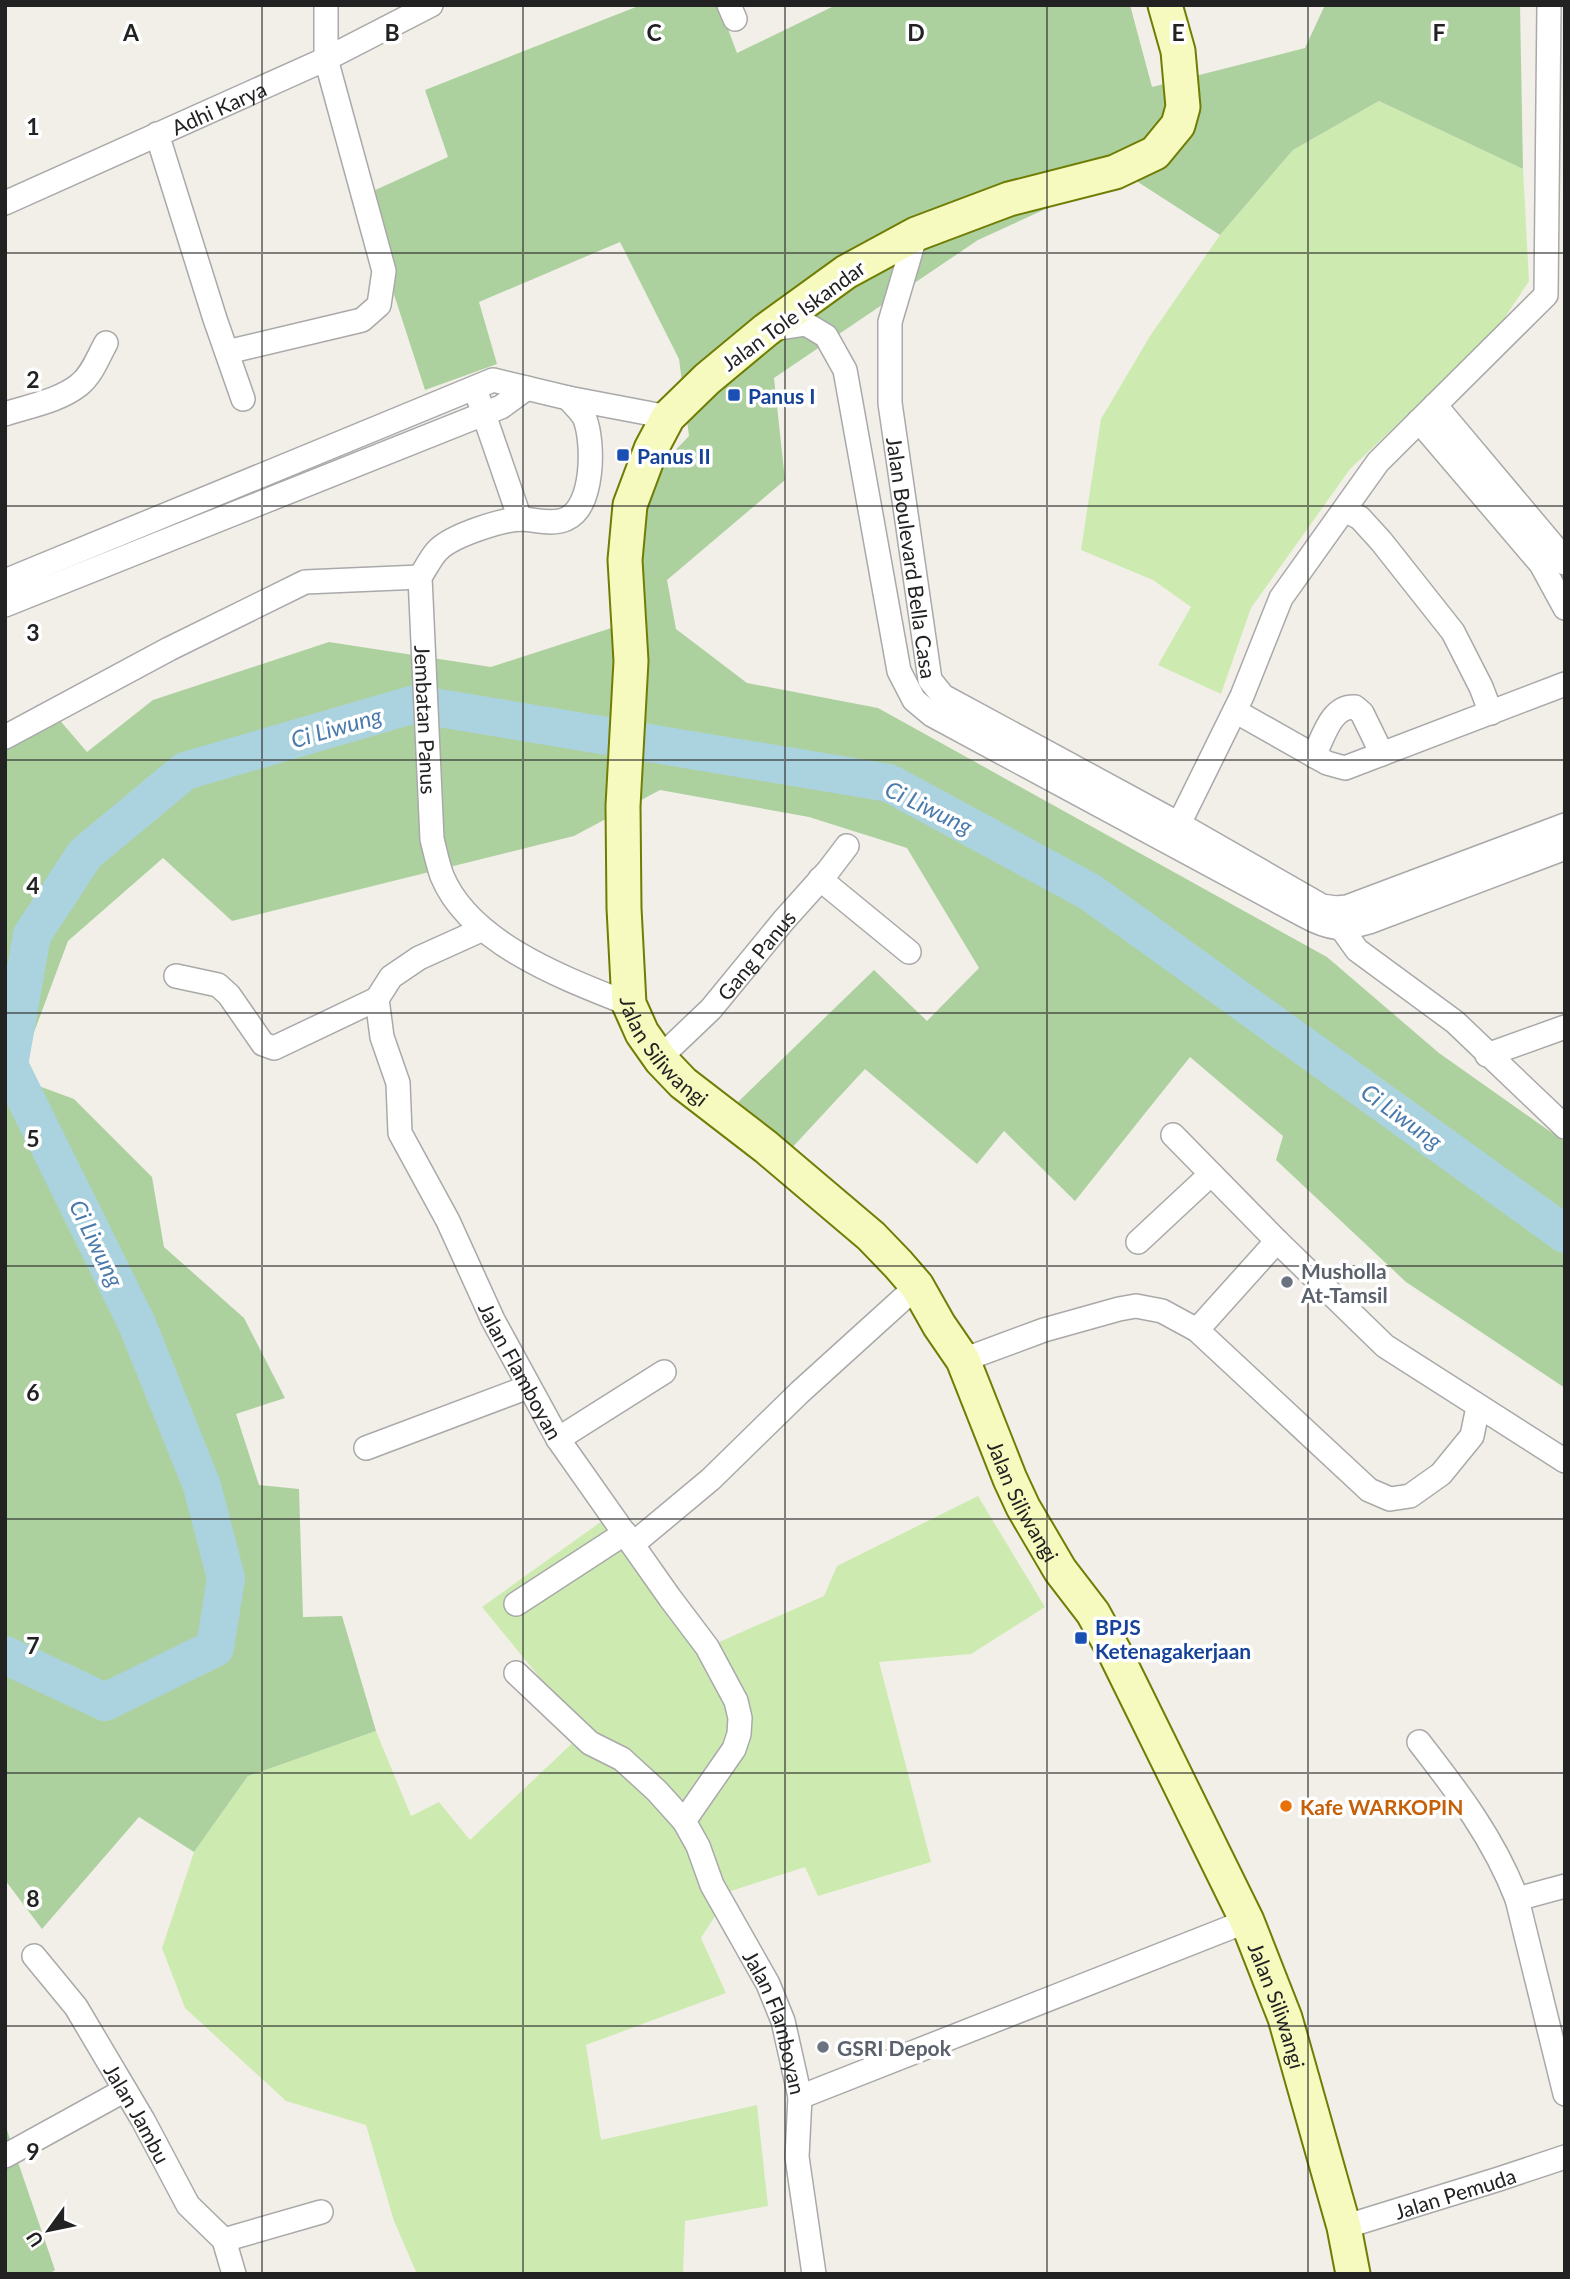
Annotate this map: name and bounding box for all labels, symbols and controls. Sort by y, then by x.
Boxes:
text: A [122,18,140,46]
text: B [384,18,400,46]
text: C [646,18,662,46]
text: D [907,18,925,46]
text: E [1171,18,1185,46]
text: F [1432,18,1446,46]
street label: Adhi Karya [167,75,270,139]
text: 1 [26,112,40,140]
street label: Jalan Tole Iskandar [716,254,870,375]
text: 2 [26,365,40,393]
place label: Panus I [748,383,816,408]
marker: Panus I [726,387,742,403]
street label: Jalan Boulevard Bella Casa [883,435,942,680]
place label: Panus II [637,443,711,468]
marker: Panus II [615,447,631,463]
text: 3 [26,618,40,646]
street label: Jembatan Panus [411,644,442,795]
water label: Ci Liwung [287,700,386,753]
water label: Ci Liwung [881,774,978,840]
text: 4 [26,871,40,899]
street label: Gang Panus [711,904,800,1005]
street label: Jalan Siliwangi [616,997,714,1111]
water label: Ci Liwung [1356,1077,1449,1155]
text: 5 [26,1124,40,1152]
water label: Ci Liwung [64,1195,130,1292]
place label: Musholla At-Tamsil [1300,1258,1388,1307]
marker: Musholla At-Tamsil [1279,1274,1295,1290]
street label: Jalan Flamboyan [474,1298,568,1444]
text: 6 [26,1378,40,1406]
street label: Jalan Siliwangi [983,1437,1065,1566]
place label: BPJS Ketenagakerjaan [1095,1614,1251,1663]
marker: BPJS Ketenagakerjaan [1073,1630,1089,1646]
text: 7 [26,1631,40,1659]
place label: Kafe WARKOPIN [1300,1794,1463,1819]
marker: Kafe WARKOPIN [1278,1798,1294,1814]
text: 8 [26,1884,40,1912]
street label: Jalan Siliwangi [1244,1939,1311,2071]
street label: Jalan Flamboyan [739,1945,812,2097]
place label: GSRI Depok [837,2035,952,2060]
marker: GSRI Depok [815,2039,831,2055]
street label: Jalan Jambu [100,2059,176,2167]
text: 9 [26,2137,40,2165]
street label: Jalan Pemuda [1391,2162,1519,2223]
north arrow [14,2195,84,2265]
text: U [21,2227,48,2252]

